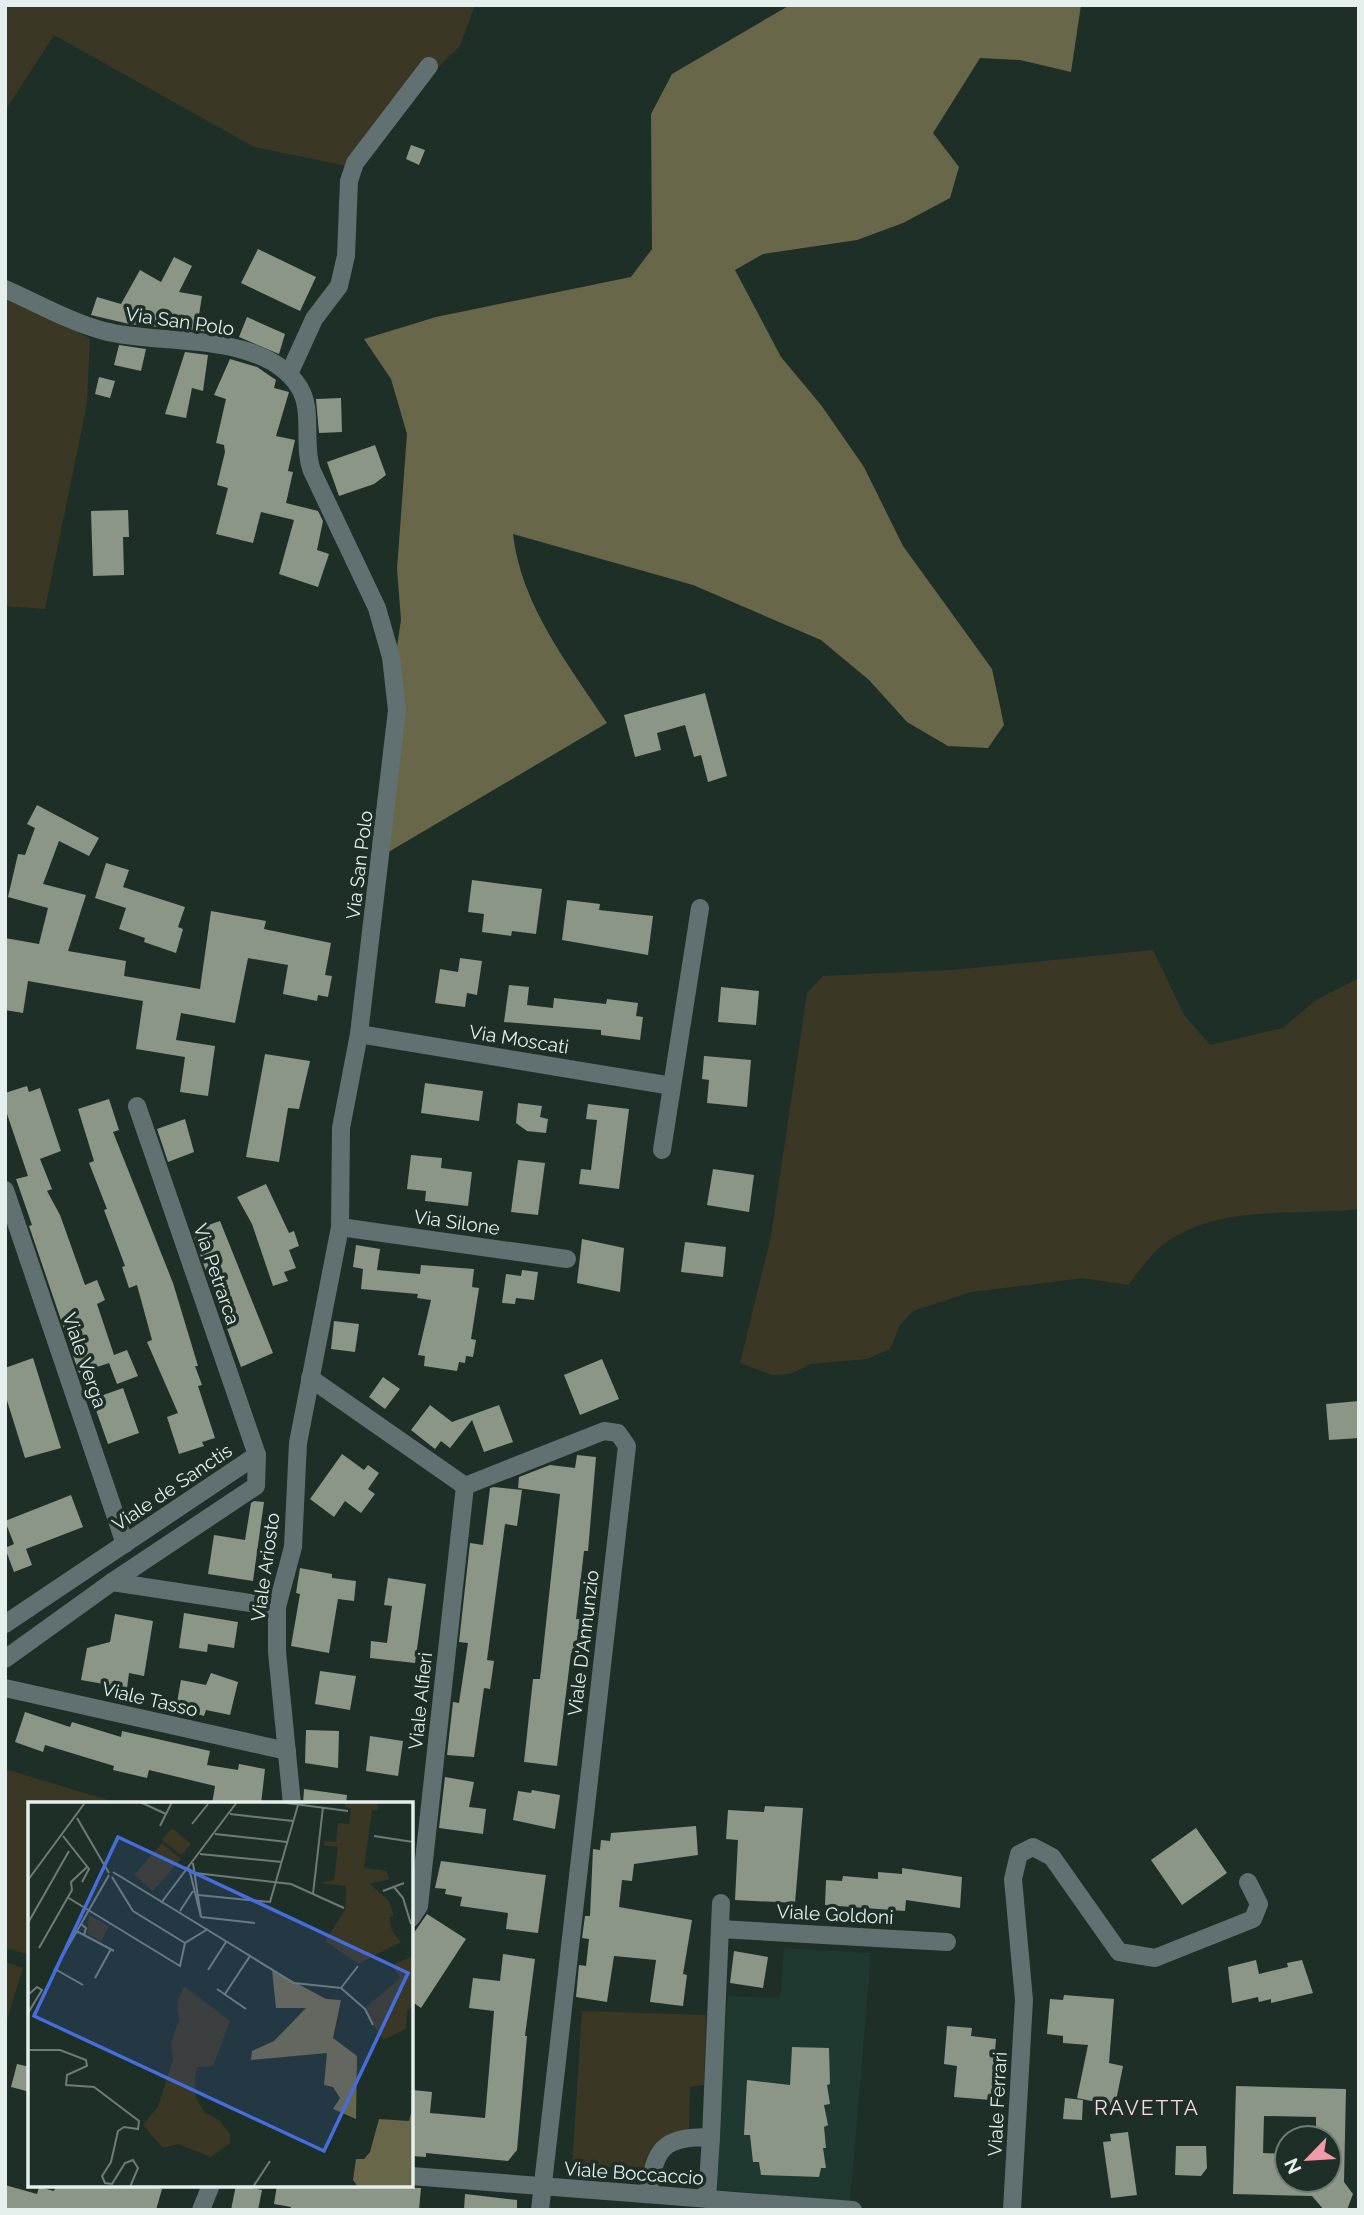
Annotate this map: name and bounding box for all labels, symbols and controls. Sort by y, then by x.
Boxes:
street label: Via San Polo [124,302,236,340]
street label: Via San Polo [341,809,377,921]
street label: Via Moscati [468,1020,570,1058]
street label: Via Silone [413,1205,501,1239]
street label: Via Petrarca [189,1221,245,1327]
street label: Viale Verga [58,1310,112,1410]
street label: Viale de Sanctis [108,1439,236,1535]
street label: Viale Ariosto [246,1511,284,1623]
street label: Viale D'Annunzio [563,1569,603,1717]
street label: Viale Alfieri [404,1651,436,1751]
street label: Viale Tasso [100,1677,200,1721]
inset map [28,1802,413,2187]
street label: Viale Goldoni [776,1900,894,1928]
street label: Viale Ferrari [983,2051,1011,2157]
district label: RAVETTA [1094,2095,1200,2120]
north arrow [1273,2124,1343,2194]
text: N [1280,2155,1306,2177]
street label: Viale Boccaccio [563,2157,705,2189]

